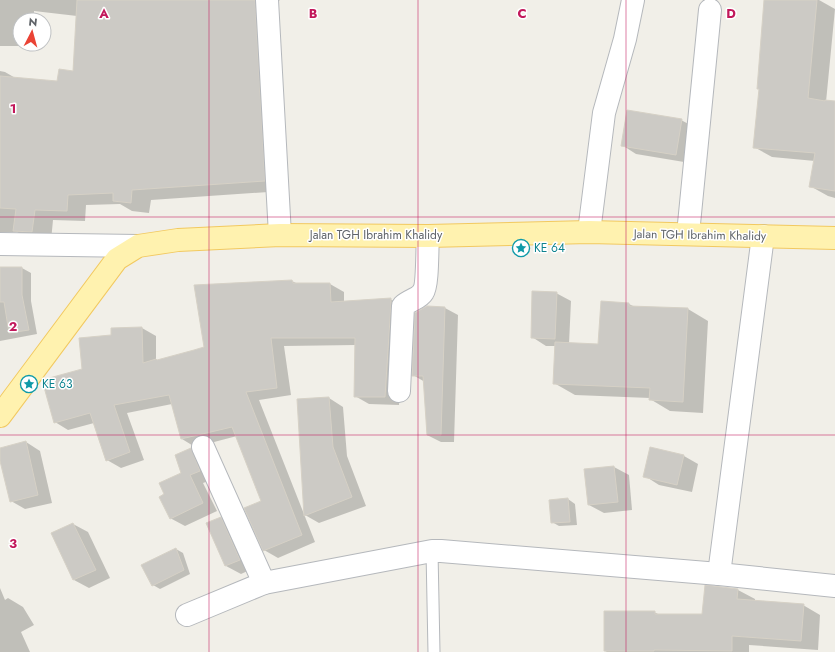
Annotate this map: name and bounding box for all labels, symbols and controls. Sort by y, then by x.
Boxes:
text: A [98,4,109,23]
text: B [309,4,318,23]
text: C [517,4,527,23]
text: D [726,4,736,23]
north arrow [12,12,52,52]
text: N [28,14,38,30]
text: 1 [10,99,16,118]
street label: Jalan TGH Ibrahim Khalidy [632,225,767,245]
street label: Jalan TGH Ibrahim Khalidy [308,226,443,244]
place icon: KE 64 [511,238,531,258]
place label: KE 64 [534,239,565,257]
text: 2 [9,317,17,336]
place icon: KE 63 [19,374,39,394]
place label: KE 63 [42,375,73,393]
text: 3 [9,534,17,553]

